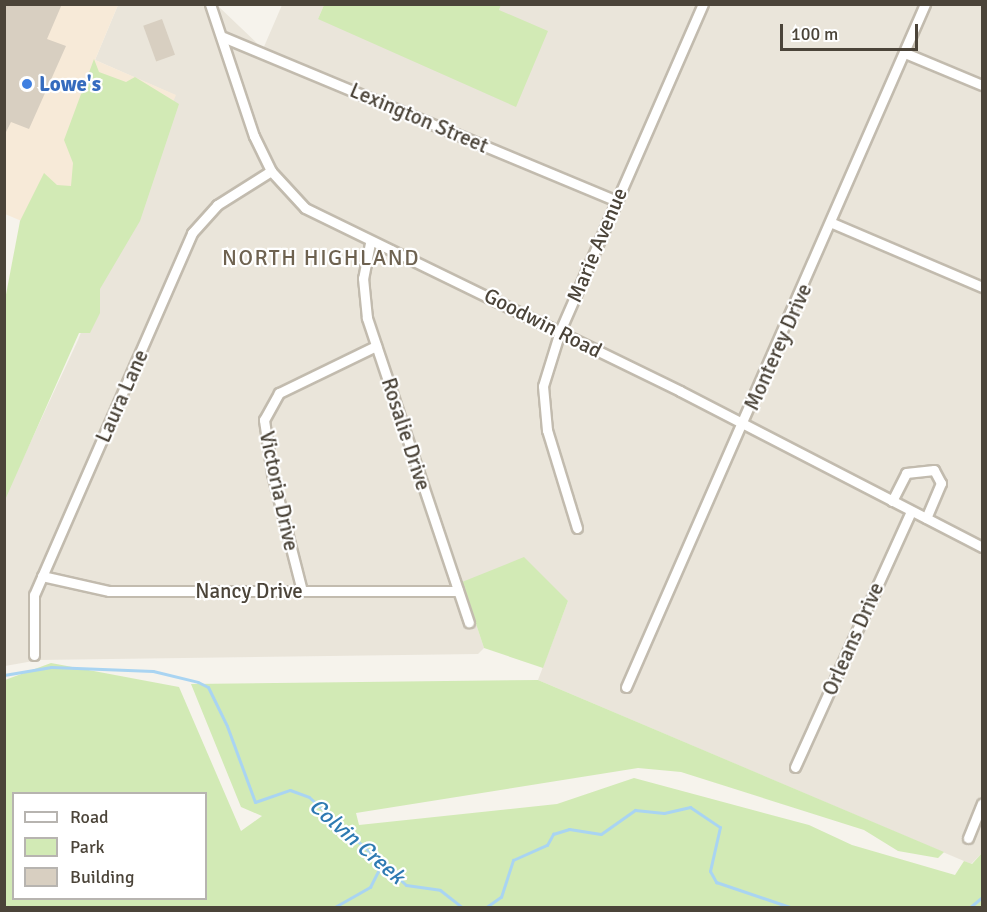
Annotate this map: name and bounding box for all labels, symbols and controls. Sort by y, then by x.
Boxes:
scale bar [783,12,921,50]
text: 100 m [791,23,838,45]
place label: Lowe's [39,71,101,97]
marker: Lowe's [20,77,34,91]
street label: Lexington Street [346,78,492,158]
street label: Marie Avenue [562,184,632,306]
district label: NORTH HIGHLAND [222,245,420,271]
street label: Monterey Drive [739,280,817,414]
street label: Goodwin Road [480,283,606,363]
street label: Laura Lane [90,346,154,446]
street label: Rosalie Drive [376,374,436,494]
street label: Victoria Drive [254,429,304,553]
street label: Nancy Drive [195,578,303,604]
street label: Orleans Drive [817,579,889,699]
legend [12,792,207,900]
water label: Colvin Creek [304,793,410,889]
text: Road [70,806,109,828]
text: Park [70,836,105,858]
text: Building [70,866,134,888]

